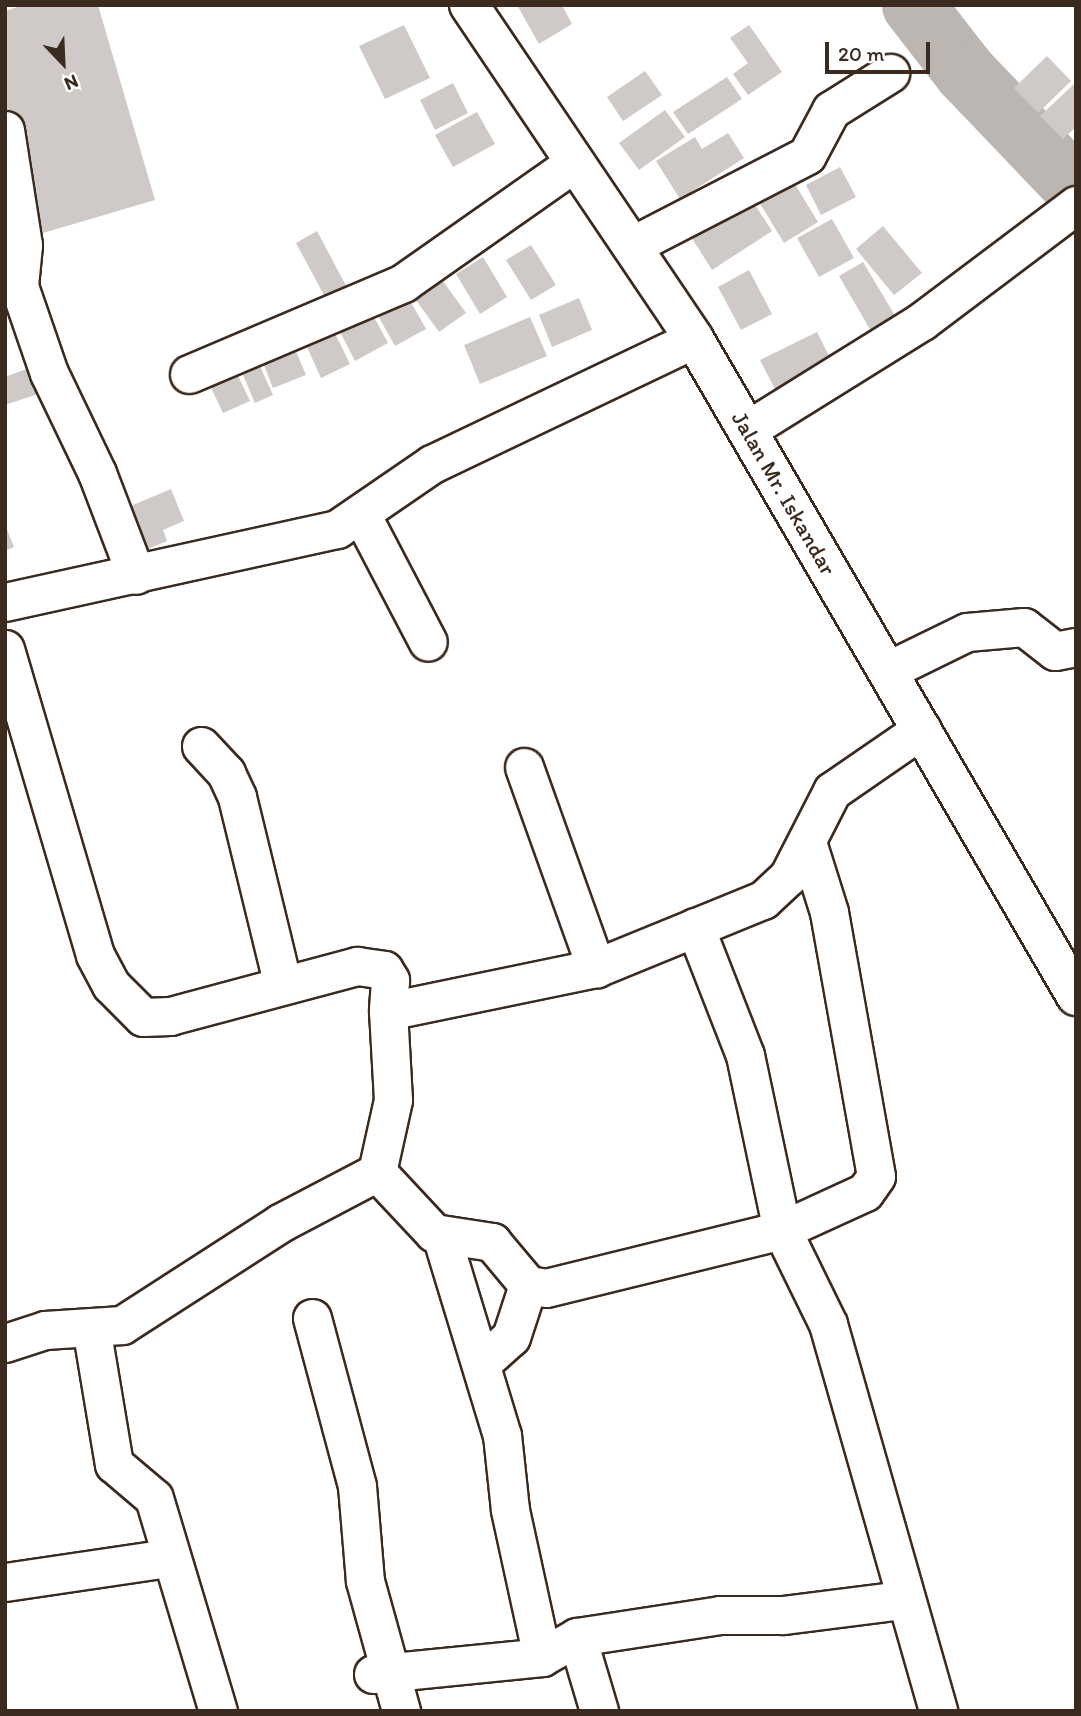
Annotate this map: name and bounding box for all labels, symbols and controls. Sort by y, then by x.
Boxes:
north arrow [28,28,98,98]
scale bar [829,28,934,72]
text: 20 m [838,41,884,66]
text: N [61,70,82,96]
street label: Jalan Mr. Iskandar [726,406,842,580]

